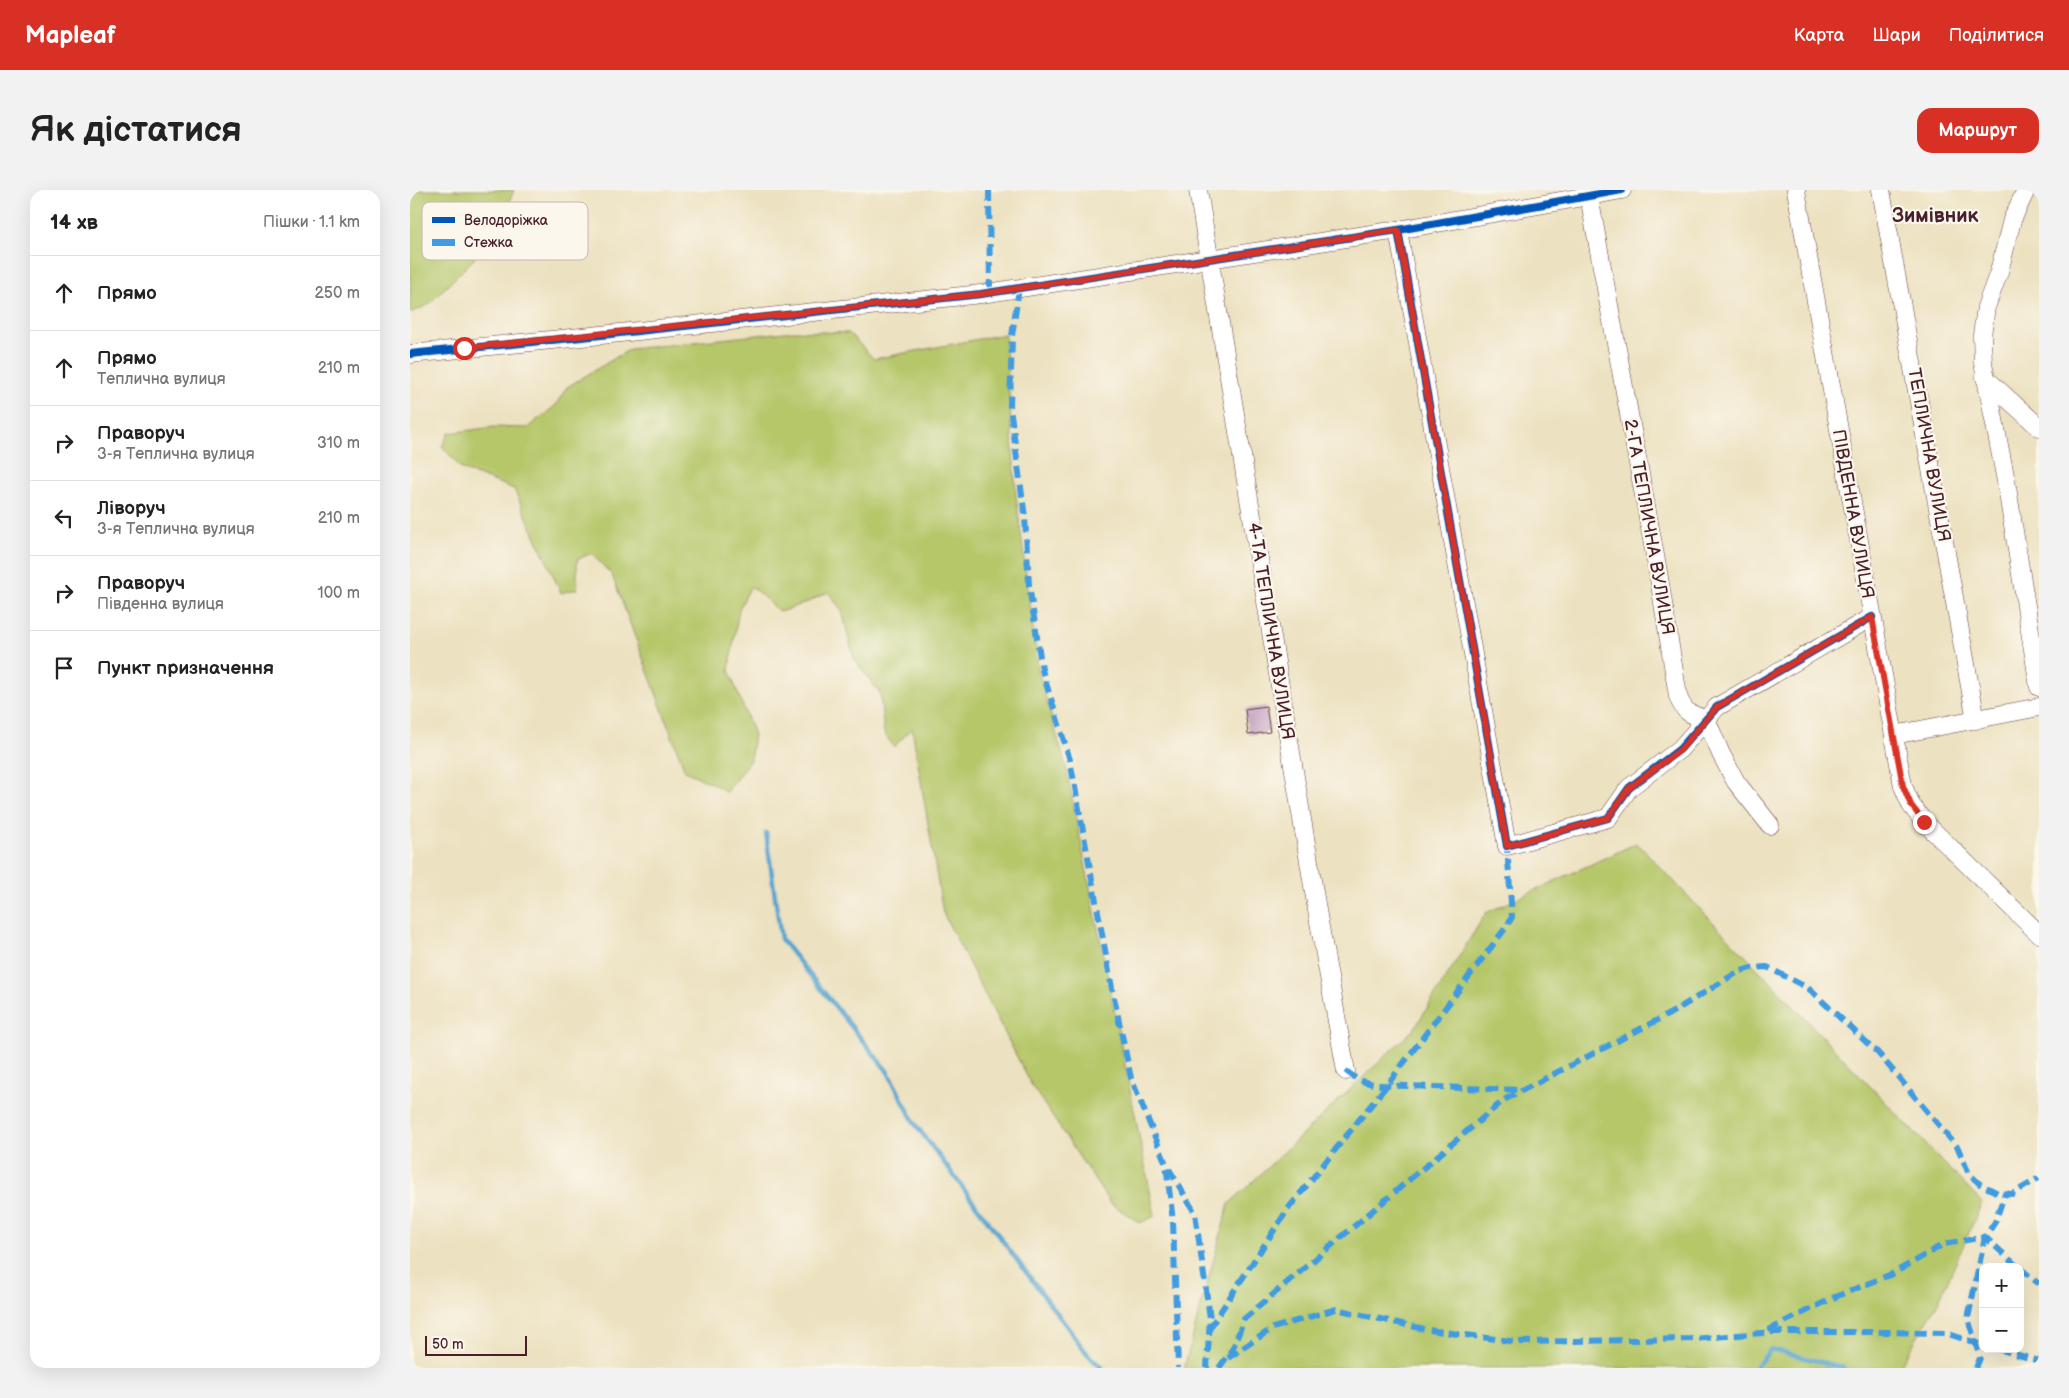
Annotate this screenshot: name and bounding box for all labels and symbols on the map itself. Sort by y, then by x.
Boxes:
legend [422,202,588,260]
district label: Зимівник [1892,204,1978,228]
text: Велодоріжка [464,212,549,229]
text: Стежка [464,234,514,251]
route start [453,337,476,360]
street label: ТЕПЛИЧНА ВУЛИЦЯ [1903,367,1955,543]
street label: 2-ГА ТЕПЛИЧНА ВУЛИЦЯ [1620,417,1678,637]
street label: ПІВДЕННА ВУЛИЦЯ [1828,428,1878,600]
street label: 4-ТА ТЕПЛИЧНА ВУЛИЦЯ [1243,521,1299,741]
route end [1913,811,1936,834]
scale bar [425,1333,528,1356]

